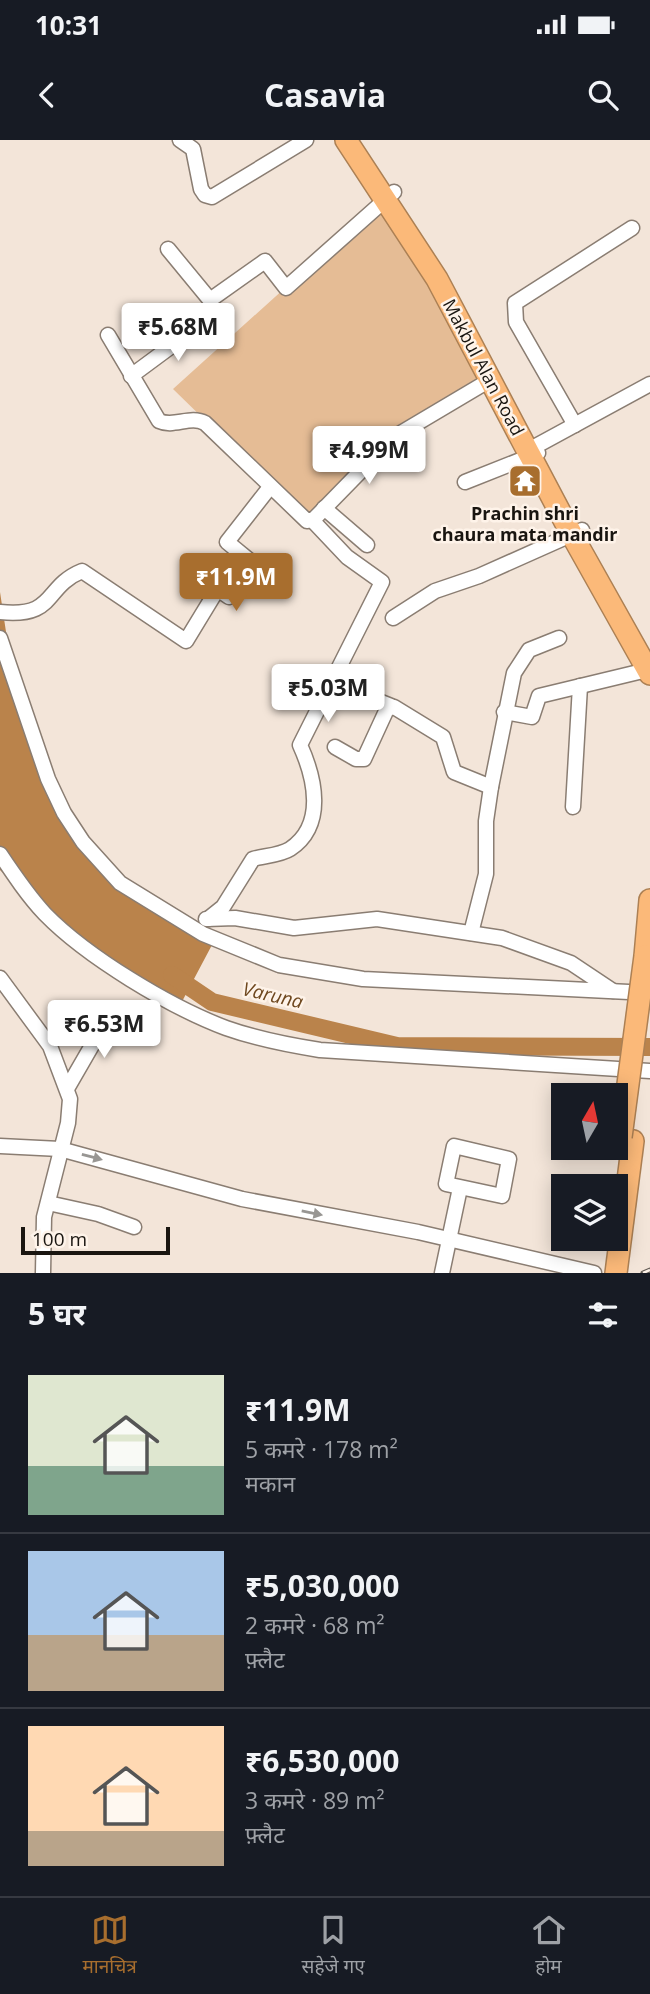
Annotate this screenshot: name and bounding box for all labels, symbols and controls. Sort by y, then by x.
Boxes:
text: 10:31 [35,7,102,43]
text: Casavia [264,73,386,116]
icon: back [28,76,66,114]
icon: search [584,76,622,114]
street label: Makbul Alan Road [438,294,530,440]
pin: ₹5.68M [121,304,235,363]
text: ₹5.68M [138,310,218,342]
pin: ₹4.99M [312,426,426,486]
text: ₹4.99M [329,433,409,465]
temple icon: Prachin shri chaura mata mandir [506,462,544,500]
place label: Prachin shri chaura mata mandir [433,501,617,546]
pin: ₹11.9M [179,554,293,613]
text: ₹11.9M [196,560,276,592]
pin: ₹5.03M [271,664,385,724]
text: ₹5.03M [288,671,368,703]
water label: Varuna [240,975,306,1015]
pin: ₹6.53M [47,1000,161,1060]
text: ₹6.53M [64,1007,144,1039]
north arrow [551,1083,628,1160]
map controls [551,1083,628,1251]
one-way arrow [81,1153,102,1163]
button: layers [551,1174,628,1251]
one-way arrow [301,1207,323,1218]
scale bar [21,1224,170,1256]
text: 100 m [32,1226,87,1252]
text: 5 घर [28,1293,86,1334]
icon: filters [584,1296,622,1334]
text: ₹11.9M [245,1389,350,1430]
icon: home [84,1403,168,1487]
text: 5 कमरे · 178 m² [245,1433,398,1465]
text: मकान [245,1467,295,1499]
text: ₹5,030,000 [245,1565,399,1606]
icon: home [84,1579,168,1663]
text: 2 कमरे · 68 m² [245,1609,385,1641]
text: फ़्लैट [245,1643,285,1675]
text: ₹6,530,000 [245,1740,399,1781]
icon: home [84,1754,168,1838]
text: 3 कमरे · 89 m² [245,1784,385,1816]
text: फ़्लैट [245,1818,285,1850]
tab: मानचित्र [82,1911,137,1981]
tab: सहेजे गए [302,1911,365,1981]
tab: होम [530,1911,568,1981]

